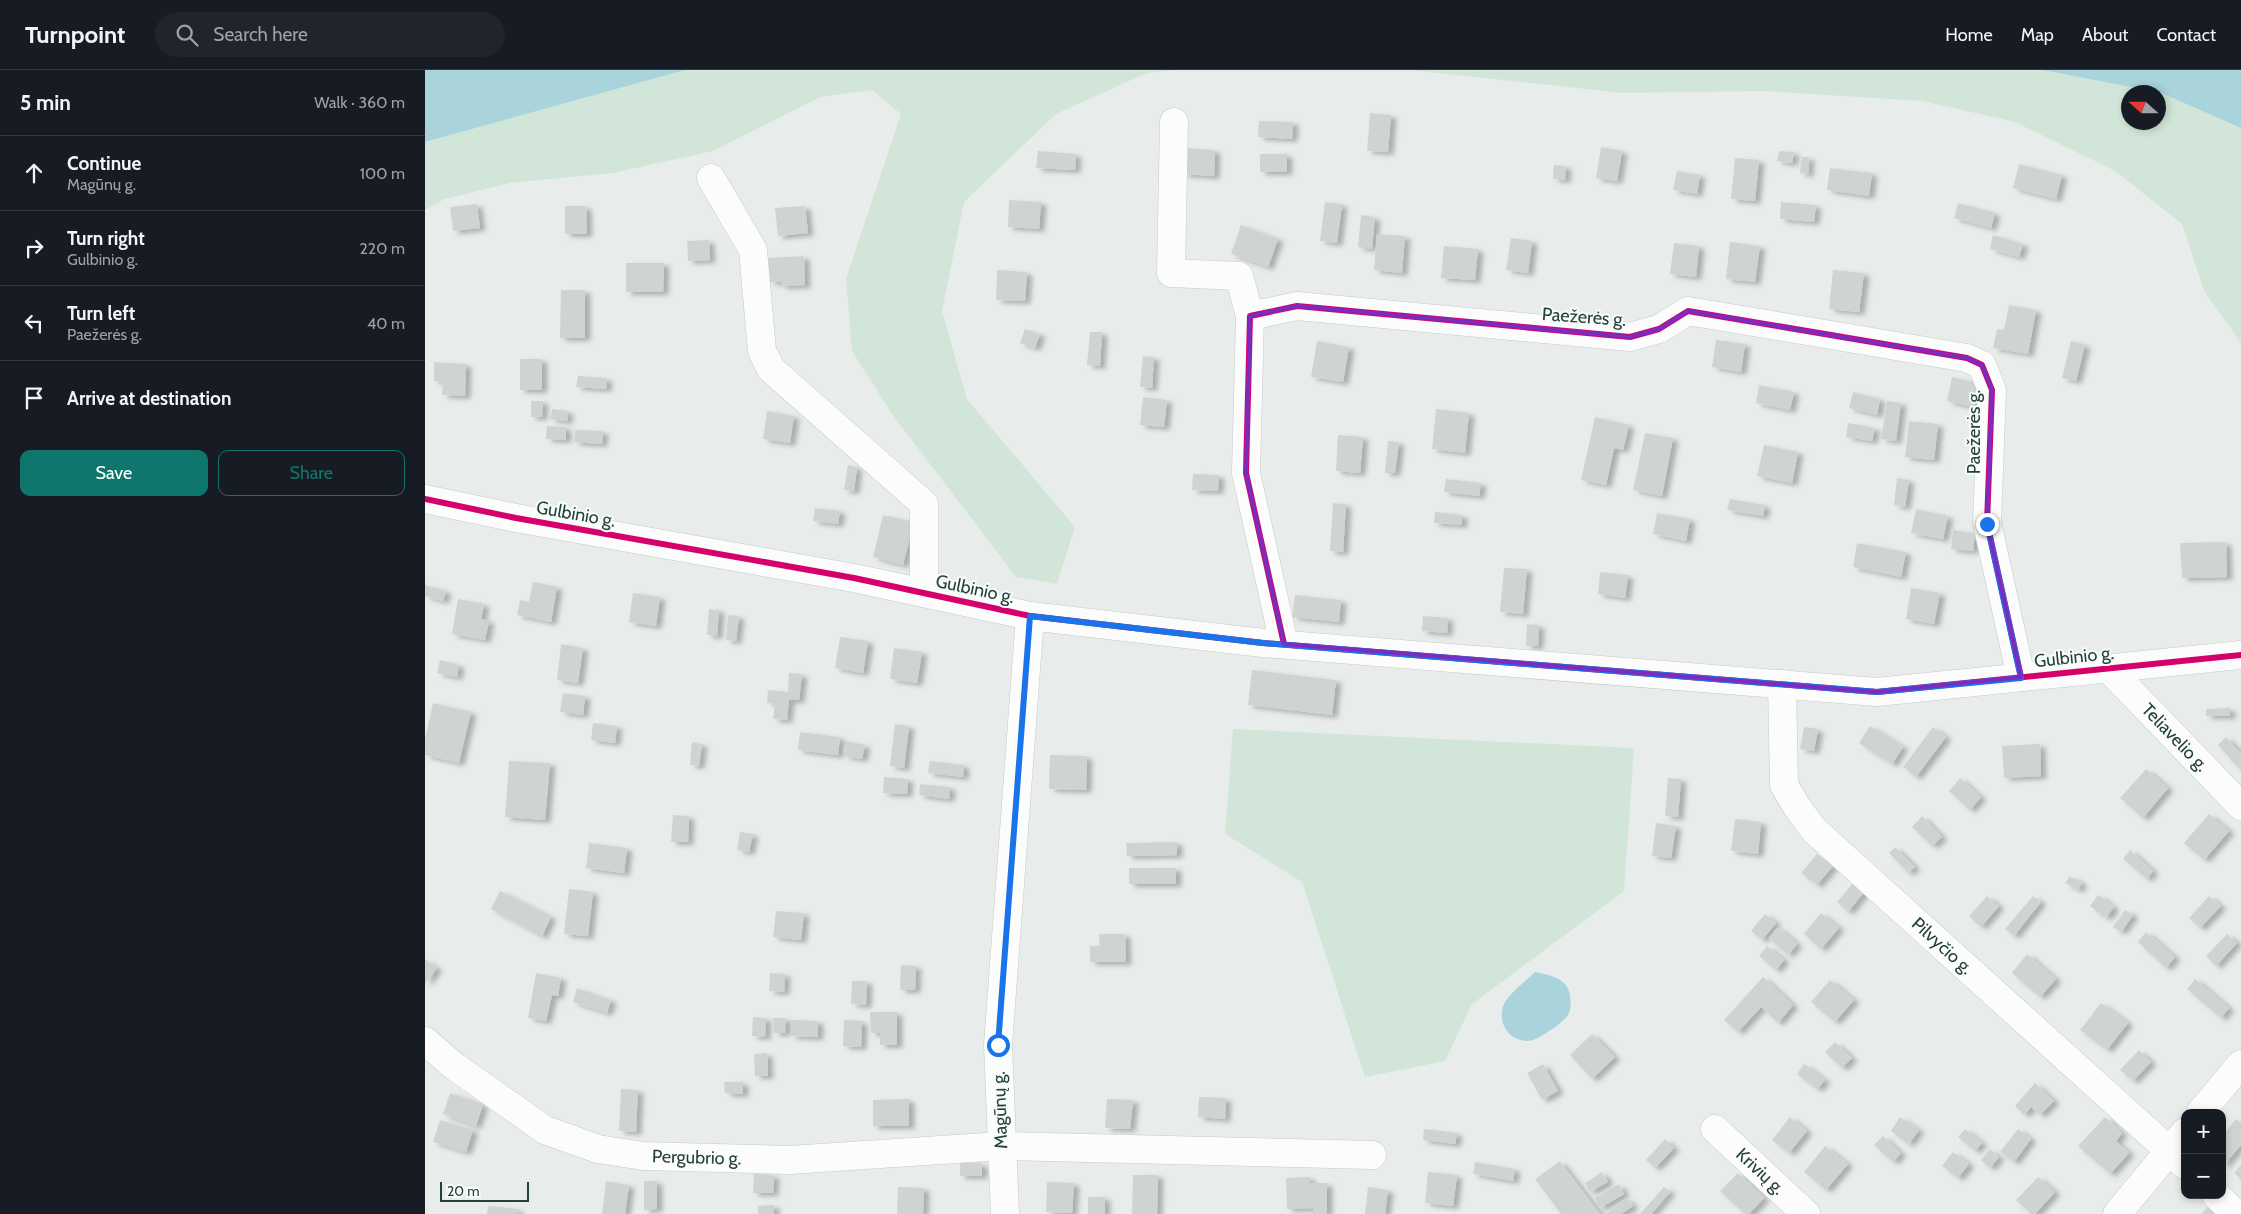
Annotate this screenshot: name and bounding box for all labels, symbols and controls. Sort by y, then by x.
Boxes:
search box [155,12,505,57]
text: Turnpoint [25,20,125,49]
icon: search [173,21,201,49]
text: Search here [213,23,308,46]
text: Home [1945,24,1993,46]
text: Map [2021,24,2054,46]
text: About [2082,24,2128,46]
text: Contact [2156,24,2216,46]
north arrow [2121,85,2166,130]
text: 5 min [20,90,71,115]
text: Walk · 360 m [314,93,405,112]
text: Continue [67,152,141,175]
icon: ahead [20,159,48,187]
text: 100 m [360,164,405,183]
text: Magūnų g. [67,175,136,194]
text: Turn right [67,227,145,250]
icon: right [20,234,48,262]
text: 220 m [359,239,405,258]
text: Gulbinio g. [67,250,138,269]
text: Turn left [67,302,135,325]
street label: Paežerės g. [1541,303,1627,331]
icon: left [20,309,48,337]
text: 40 m [367,314,405,333]
text: Paežerės g. [67,325,142,344]
icon: arrive [20,384,48,412]
text: Arrive at destination [67,387,231,410]
street label: Paežerės g. [1963,390,1985,474]
button: Save [20,450,208,496]
button: Share [218,450,405,496]
street label: Gulbinio g. [535,496,617,532]
route end [1976,513,1999,536]
street label: Gulbinio g. [934,570,1016,608]
street label: Gulbinio g. [2033,642,2115,672]
street label: Teliavelio g. [2137,699,2213,776]
street label: Pilvyčio g. [1907,913,1977,979]
route start [987,1034,1010,1057]
street label: Magūnų g. [988,1071,1012,1149]
map controls [2181,1109,2226,1199]
button: + [2181,1109,2226,1154]
street label: Krivių g. [1731,1143,1789,1199]
street label: Pergubrio g. [652,1145,742,1170]
button: − [2181,1154,2226,1199]
scale bar [440,1179,529,1202]
text: 20 m [447,1182,480,1200]

